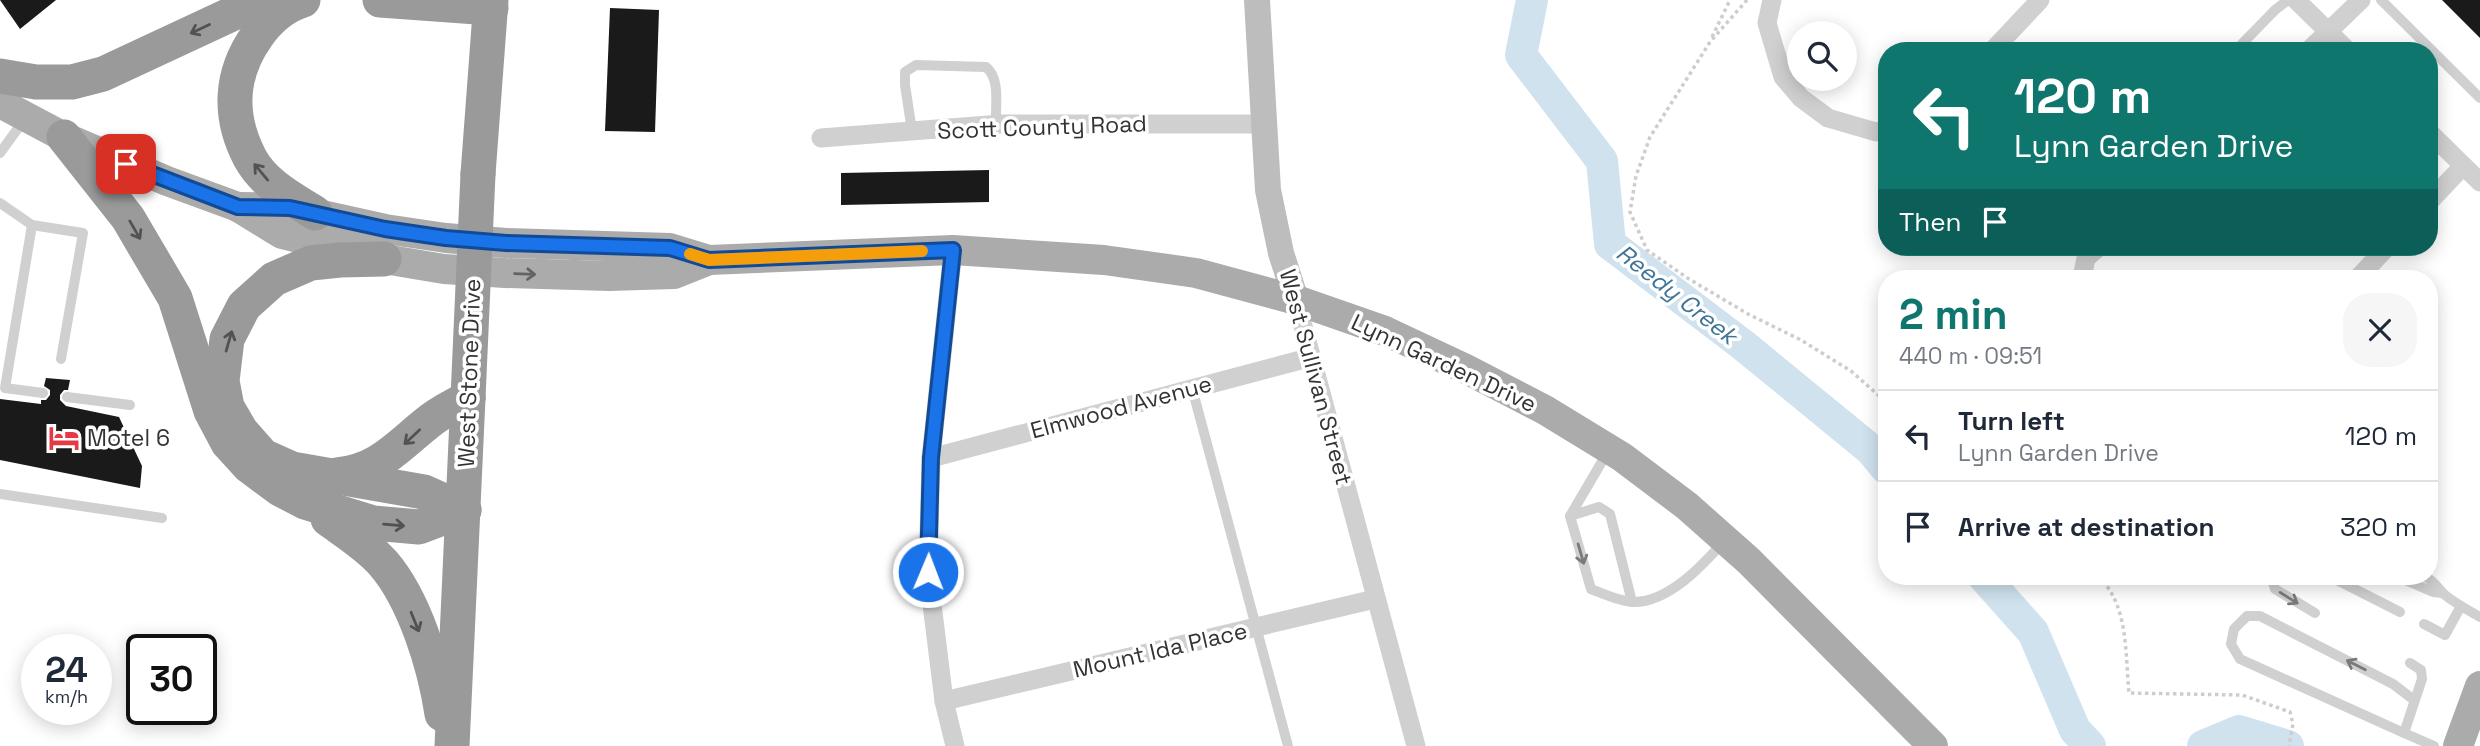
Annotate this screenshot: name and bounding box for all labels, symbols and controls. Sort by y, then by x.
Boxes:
map controls [1787,21,1857,91]
button: search [1787,21,1857,91]
one-way arrow [190,23,211,36]
text: 120 m [2014,65,2151,127]
icon: left [1899,70,1990,161]
street label: Scott County Road [937,108,1147,146]
text: Lynn Garden Drive [2014,126,2293,166]
pin [96,134,156,194]
icon: arrive [107,145,145,183]
one-way arrow [253,164,269,182]
icon: arrive [1976,203,2014,241]
text: Then [1899,205,1962,239]
one-way arrow [129,219,142,240]
water label: Reedy Creek [1610,237,1746,353]
street label: West Sullivan Street [1273,266,1359,488]
one-way arrow [513,267,536,281]
street label: West Stone Drive [451,278,487,468]
text: 2 min [1899,288,2008,341]
button: close [2343,293,2417,367]
street label: Lynn Garden Drive [1347,307,1541,419]
one-way arrow [223,331,236,353]
text: 440 m · 09:51 [1899,341,2042,371]
street label: Elmwood Avenue [1027,368,1215,446]
text: Turn left [1958,404,2065,438]
icon: left [1899,417,1937,455]
text: 120 m [2345,419,2417,453]
hotel icon: Motel 6 [47,421,81,455]
place label: Motel 6 [87,423,170,453]
one-way arrow [404,428,421,445]
text: Lynn Garden Drive [1958,438,2159,468]
icon: arrive [1899,508,1937,546]
text: Arrive at destination [1958,510,2215,544]
text: 320 m [2340,510,2417,544]
one-way arrow [382,519,404,532]
position arrow [891,535,965,609]
one-way arrow [1575,543,1588,565]
one-way arrow [2278,591,2298,605]
one-way arrow [410,610,423,632]
street label: Mount Ida Place [1070,615,1250,685]
speed limit sign: 30 [126,634,217,725]
text: 24 [45,648,88,692]
one-way arrow [2346,658,2367,672]
text: km/h [45,685,88,708]

